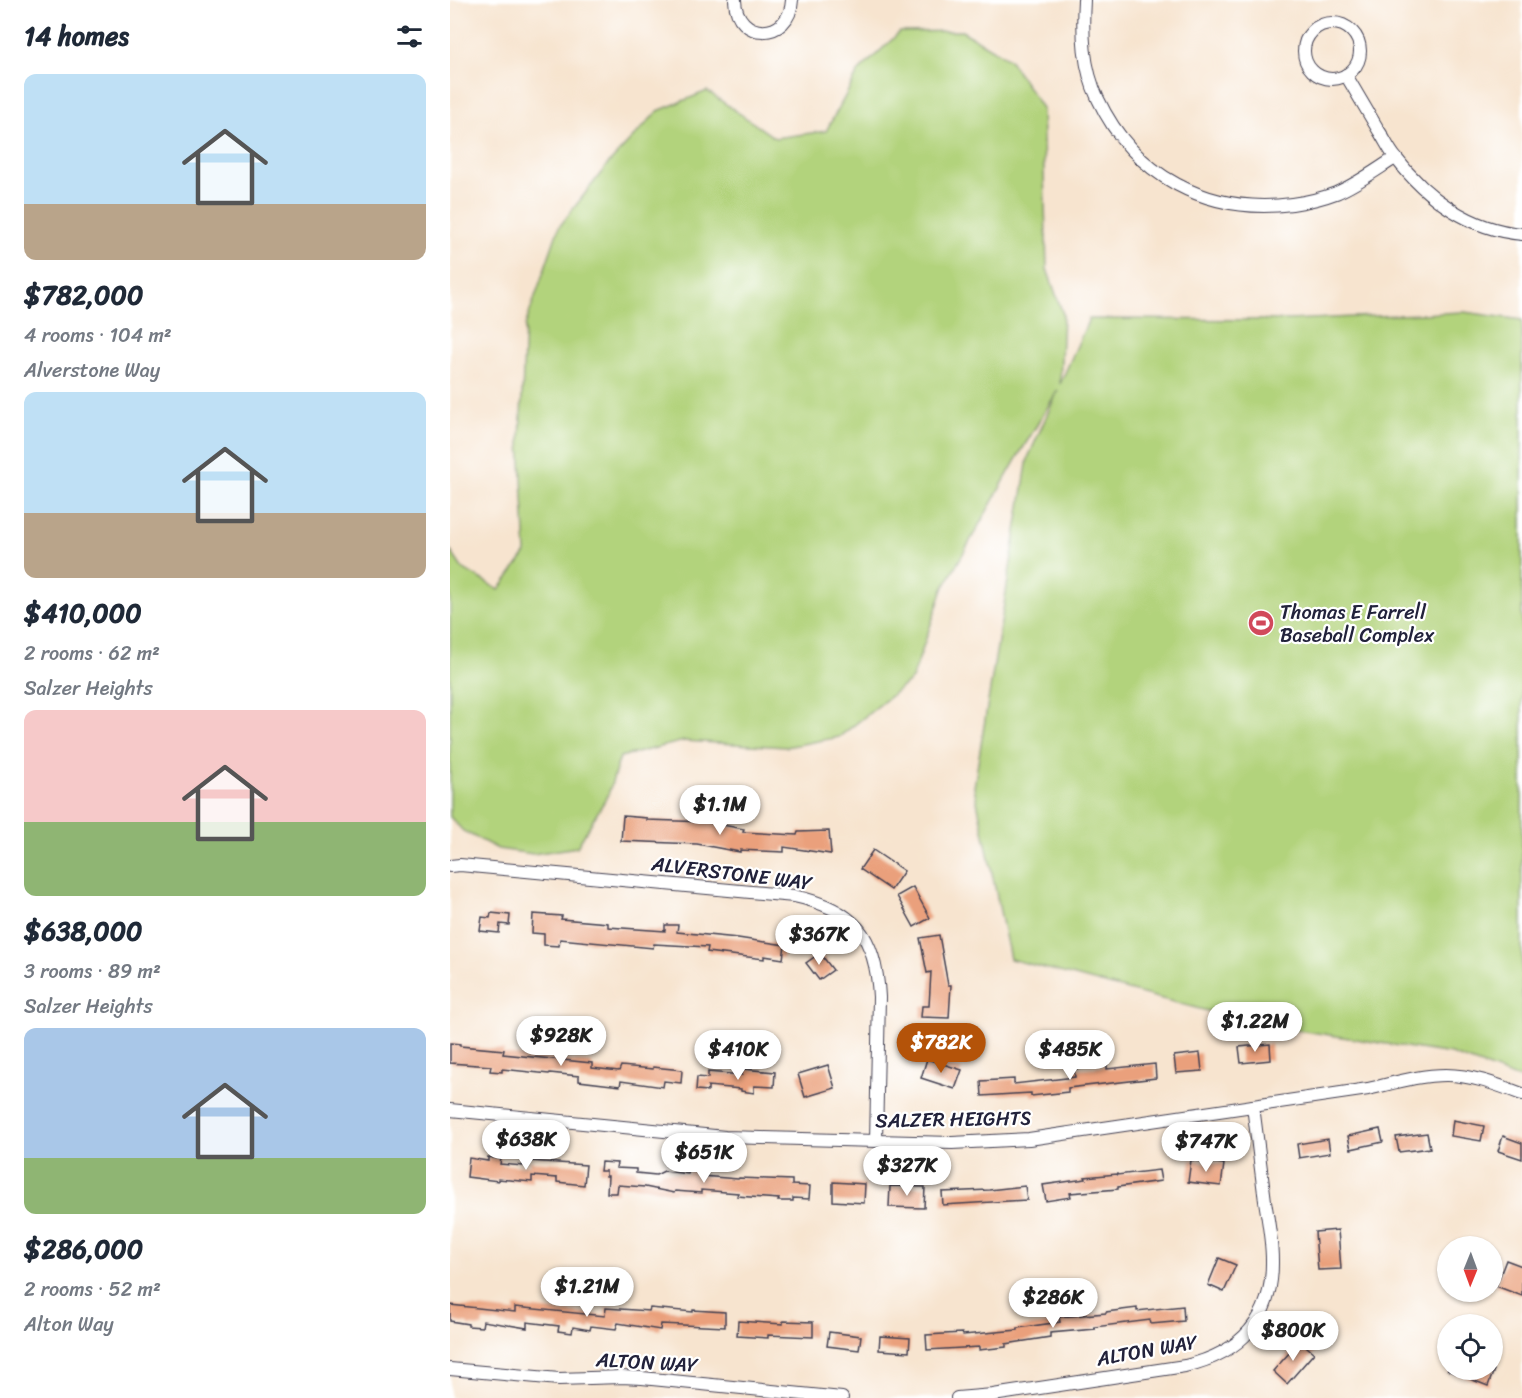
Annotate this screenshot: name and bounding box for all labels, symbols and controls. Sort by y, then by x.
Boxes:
text: 14 homes [24,13,129,59]
icon: filters [393,20,426,53]
icon: home [171,113,279,221]
text: $782,000 [24,272,143,318]
text: 4 rooms · 104 m² [24,318,172,353]
text: Alverstone Way [24,353,160,388]
icon: home [171,431,279,539]
text: $410,000 [24,590,142,636]
place label: Thomas E Farrell Baseball Complex [1280,595,1435,653]
sports icon: Thomas E Farrell Baseball Complex [1246,608,1276,638]
text: 2 rooms · 62 m² [24,636,160,671]
text: Salzer Heights [24,671,153,706]
icon: home [171,749,279,857]
pin: $1.1M [678,785,762,836]
text: $1.1M [694,787,746,822]
street label: ALVERSTONE WAY [649,846,815,901]
text: $638,000 [24,908,143,954]
pin: $367K [777,915,861,966]
text: $367K [789,917,849,952]
text: 3 rooms · 89 m² [24,954,161,989]
text: Salzer Heights [24,989,153,1024]
pin: $1.22M [1206,1002,1304,1053]
text: $1.22M [1221,1004,1289,1039]
pin: $928K [519,1016,603,1067]
text: $928K [530,1018,592,1053]
pin: $782K [899,1023,983,1074]
text: $782K [911,1025,971,1060]
pin: $410K [696,1030,780,1081]
pin: $485K [1028,1030,1112,1081]
text: $410K [708,1032,768,1067]
text: $485K [1039,1032,1101,1067]
icon: home [171,1067,279,1175]
street label: SALZER HEIGHTS [875,1101,1032,1138]
pin: $638K [484,1120,568,1171]
text: $638K [496,1122,556,1157]
pin: $747K [1164,1122,1248,1173]
text: $747K [1176,1124,1236,1159]
pin: $651K [662,1133,746,1184]
text: $651K [675,1135,733,1170]
pin: $327K [865,1146,949,1197]
text: $327K [877,1148,937,1183]
text: $286,000 [24,1226,143,1272]
north arrow [1437,1236,1503,1302]
map controls [1437,1236,1503,1380]
pin: $1.21M [538,1267,636,1318]
text: $1.21M [555,1269,619,1304]
text: 2 rooms · 52 m² [24,1272,161,1307]
pin: $286K [1011,1278,1095,1329]
text: $286K [1023,1280,1083,1315]
text: Alton Way [24,1307,114,1342]
pin: $800K [1251,1311,1335,1362]
text: $800K [1262,1313,1324,1348]
button: locate [1437,1314,1503,1380]
street label: ALTON WAY [1093,1324,1201,1377]
street label: ALTON WAY [594,1342,700,1383]

